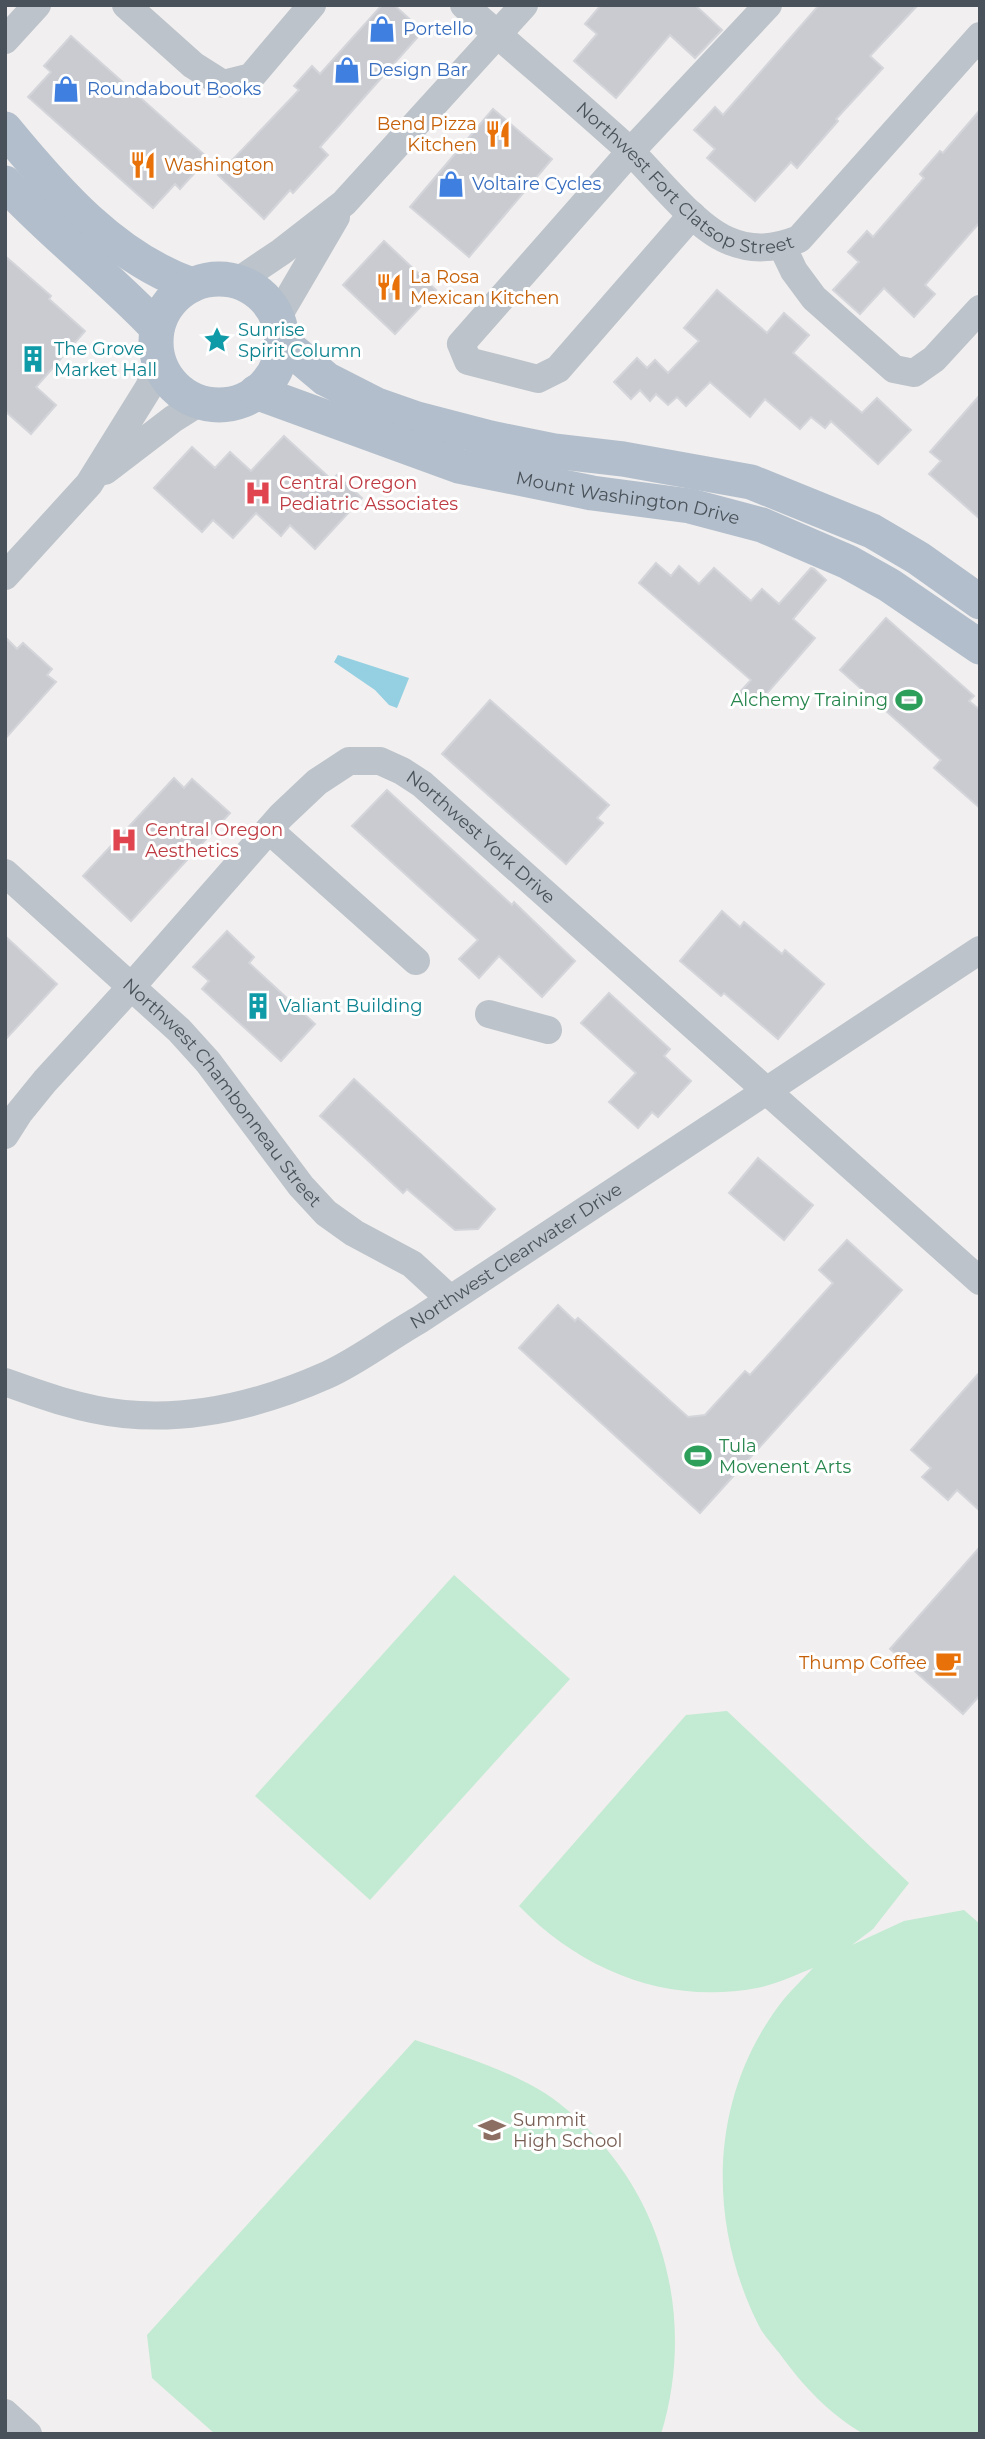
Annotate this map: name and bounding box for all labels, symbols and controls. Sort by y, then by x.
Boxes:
shop icon: Portello [367,14,397,44]
place label: Portello [403,18,473,40]
shop icon: Design Bar [332,55,362,85]
place label: Design Bar [368,59,468,81]
shop icon: Roundabout Books [51,74,81,104]
place label: Roundabout Books [87,78,262,100]
street label: Northwest Fort Clatsop Street [572,97,797,258]
place label: Bend Pizza Kitchen [377,113,477,156]
restaurant icon: Bend Pizza Kitchen [483,119,513,149]
restaurant icon: Washington [128,150,158,180]
place label: Washington [164,154,274,176]
shop icon: Voltaire Cycles [436,169,466,199]
place label: Voltaire Cycles [472,173,601,195]
place label: La Rosa Mexican Kitchen [410,266,560,309]
restaurant icon: La Rosa Mexican Kitchen [374,272,404,302]
place label: Sunrise Spirit Column [238,319,362,362]
place icon: Sunrise Spirit Column [202,325,232,355]
place label: The Grove Market Hall [54,338,157,381]
building icon: The Grove Market Hall [18,344,48,374]
street label: Mount Washington Drive [514,467,742,530]
place label: Central Oregon Pediatric Associates [279,472,458,515]
hospital icon: Central Oregon Pediatric Associates [243,478,273,508]
sports icon: Alchemy Training [894,685,924,715]
place label: Alchemy Training [730,689,888,711]
street label: Northwest York Drive [402,766,560,909]
place label: Central Oregon Aesthetics [145,819,283,862]
hospital icon: Central Oregon Aesthetics [109,825,139,855]
street label: Northwest Chambonneau Street [118,974,326,1212]
building icon: Valiant Building [243,991,273,1021]
place label: Valiant Building [279,995,423,1017]
street label: Northwest Clearwater Drive [406,1178,626,1334]
place label: Tula Movenent Arts [719,1435,851,1478]
sports icon: Tula Movenent Arts [683,1441,713,1471]
cafe icon: Thump Coffee [933,1648,963,1678]
place label: Thump Coffee [799,1652,927,1674]
place label: Summit High School [513,2109,622,2152]
school or university icon: Summit High School [477,2115,507,2145]

